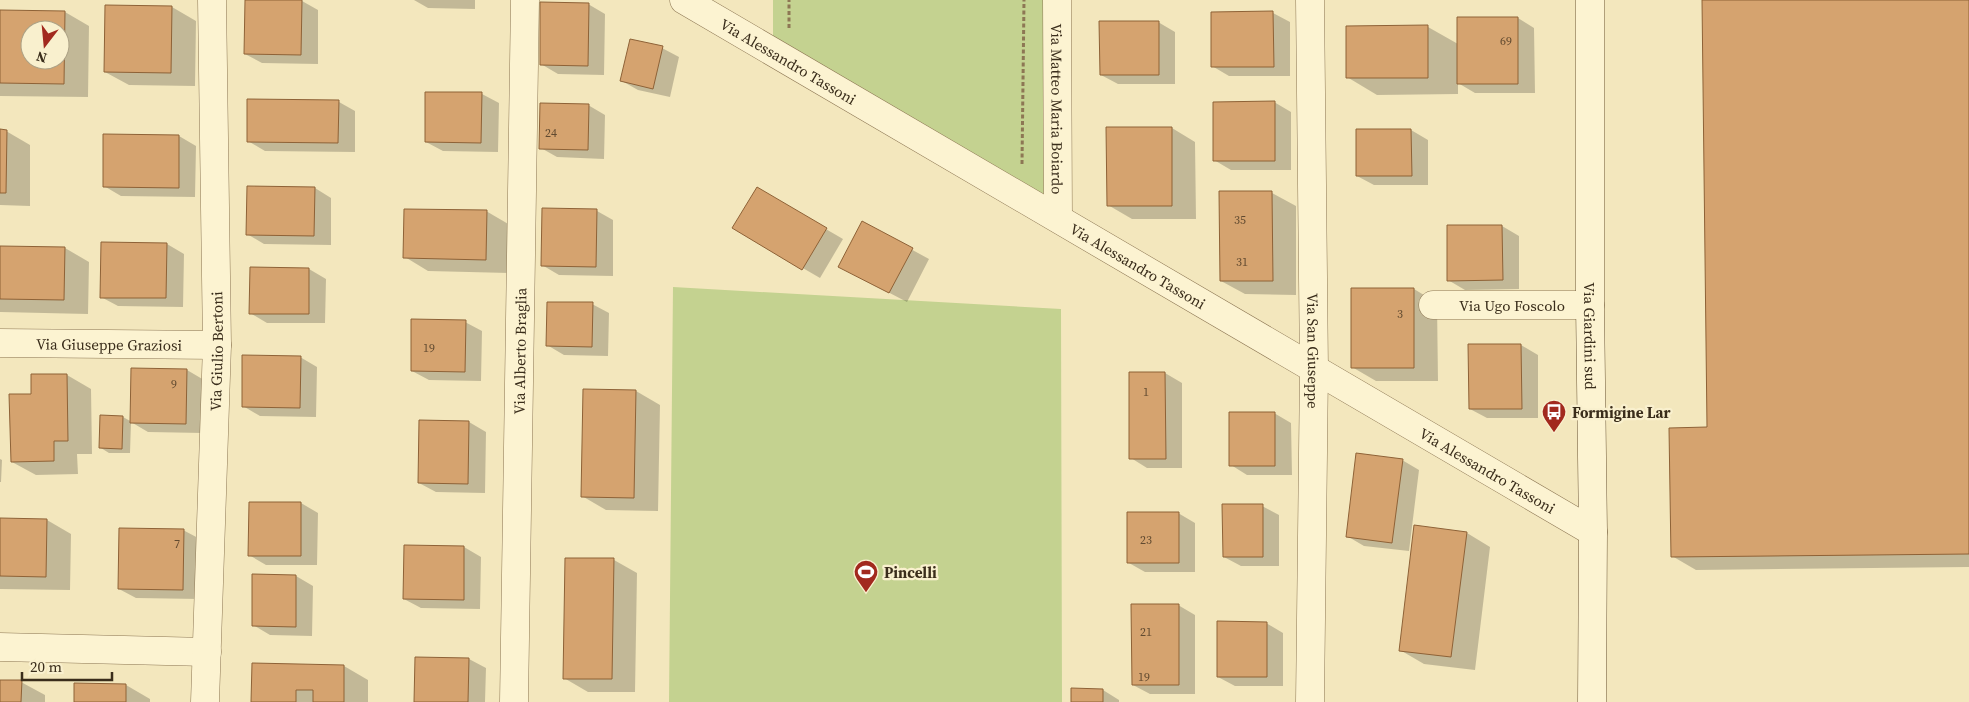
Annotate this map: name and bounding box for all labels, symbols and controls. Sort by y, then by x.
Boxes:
street label: Via Alessandro Tassoni [717,13,860,109]
north arrow [20,20,70,70]
street label: Via Matteo Maria Boiardo [1047,23,1068,195]
house number: 69 [1500,33,1512,49]
text: N [34,46,49,69]
house number: 24 [545,125,557,141]
house number: 35 [1234,212,1246,228]
street label: Via Alessandro Tassoni [1066,218,1210,314]
house number: 31 [1236,254,1248,270]
street label: Via Giardini sud [1579,282,1602,390]
street label: Via Alberto Braglia [508,287,531,415]
street label: Via Giulio Bertoni [204,291,228,411]
street label: Via San Giuseppe [1303,293,1325,409]
street label: Via Ugo Foscolo [1459,295,1565,316]
house number: 3 [1397,306,1403,322]
street label: Via Giuseppe Graziosi [36,333,182,355]
house number: 19 [423,340,435,356]
house number: 9 [171,376,177,392]
house number: 1 [1143,384,1149,400]
bus stop icon: Formigine Lar [1541,399,1567,433]
place label: Formigine Lar [1572,402,1670,423]
street label: Via Alessandro Tassoni [1416,422,1559,518]
house number: 23 [1140,532,1152,548]
house number: 7 [174,536,180,552]
sports icon: Pincelli [853,559,879,593]
place label: Pincelli [884,562,937,583]
house number: 21 [1140,624,1152,640]
scale bar [22,650,112,682]
text: 20 m [30,656,62,677]
house number: 19 [1138,669,1150,685]

